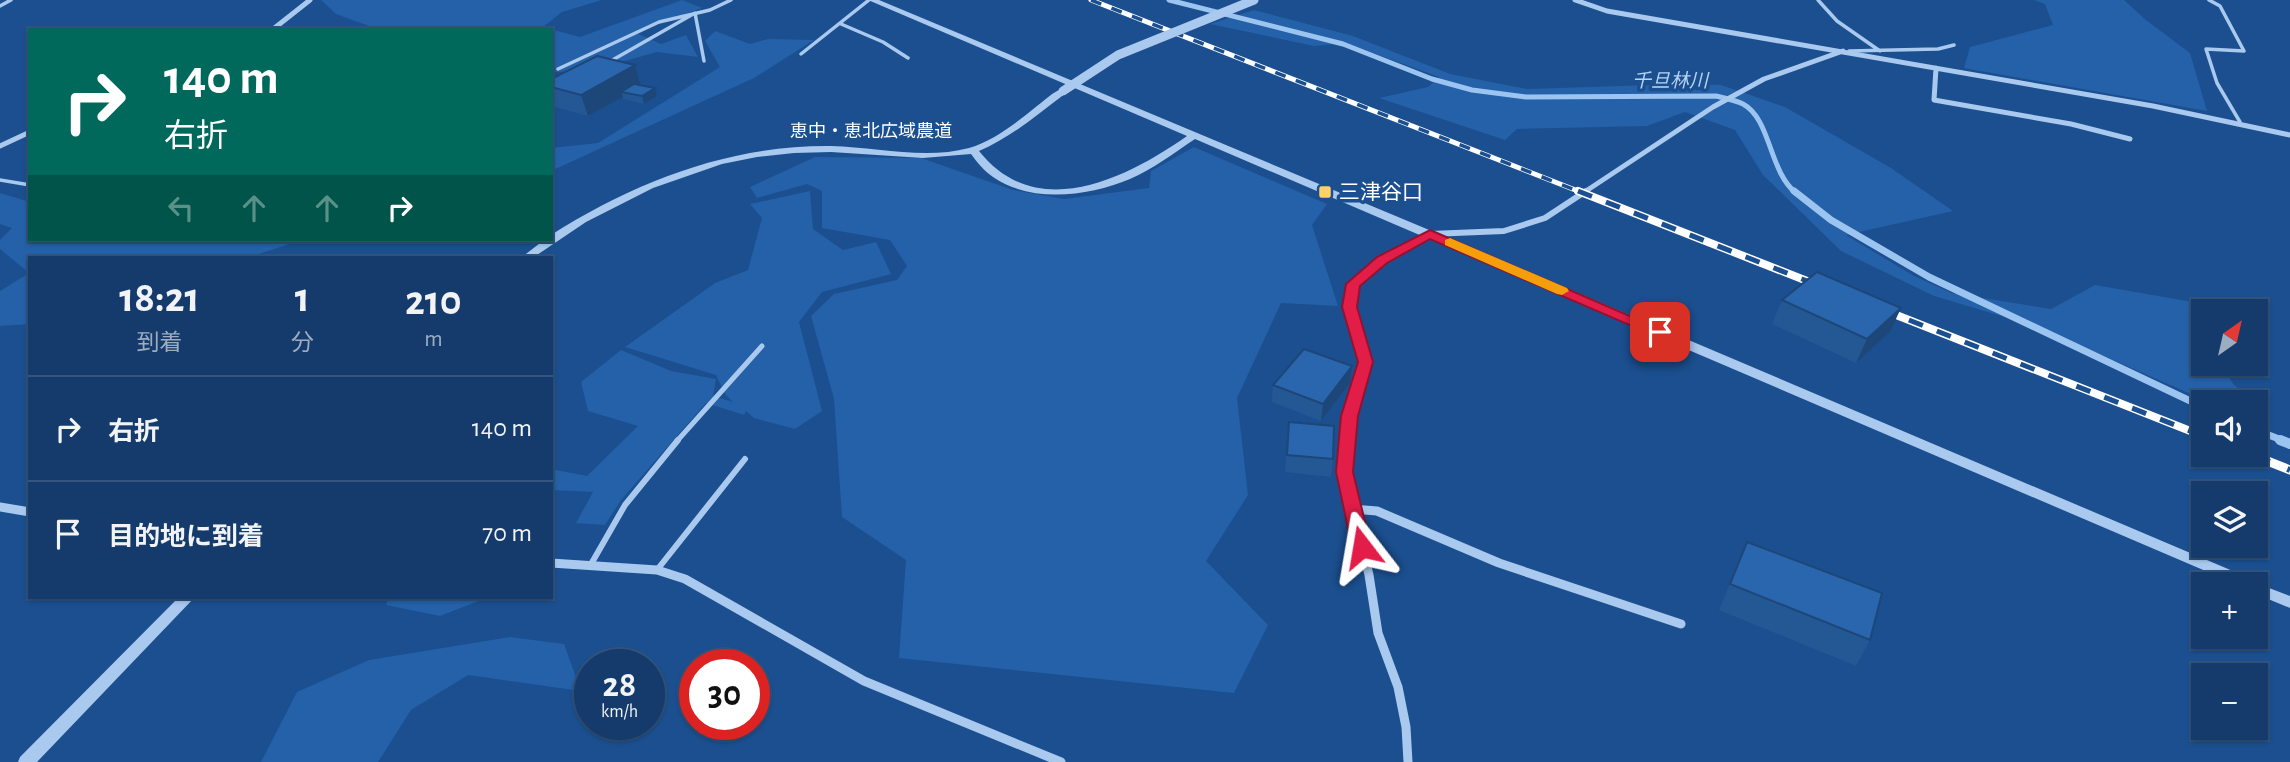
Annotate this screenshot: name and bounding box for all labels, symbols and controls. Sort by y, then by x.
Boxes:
text: 140 m [164,54,279,103]
icon: right [49,56,140,147]
water label: 千旦林川 [1632,71,1710,91]
text: 右折 [164,120,228,152]
street label: 恵中・恵北広域農道 [790,121,952,141]
place label: 三津谷口 [1339,181,1423,203]
marker: 三津谷口 [1317,184,1333,200]
icon: left [162,189,200,227]
icon: ahead [235,189,273,227]
icon: ahead [308,189,346,227]
icon: right [381,189,419,227]
text: 18:21 [119,277,200,319]
text: 1 [295,277,310,319]
text: 210 [405,280,462,322]
north arrow [2191,299,2268,376]
map controls [2191,299,2268,740]
pin [1630,302,1690,362]
icon: arrive [1641,313,1679,351]
text: m [424,328,443,351]
text: 到着 [136,332,182,355]
text: 分 [291,332,314,355]
button: sound [2191,390,2268,467]
icon: right [49,410,87,448]
text: 140 m [472,415,532,441]
text: 右折 [108,419,160,445]
button: layers [2191,481,2268,558]
position arrow [1325,510,1399,584]
icon: arrive [49,515,87,553]
text: 70 m [482,520,532,546]
text: 目的地に到着 [108,524,264,550]
button: + [2191,572,2268,649]
speed limit sign: 30 [679,649,770,740]
button: − [2191,663,2268,740]
text: 28 [603,668,636,703]
text: km/h [601,703,638,721]

